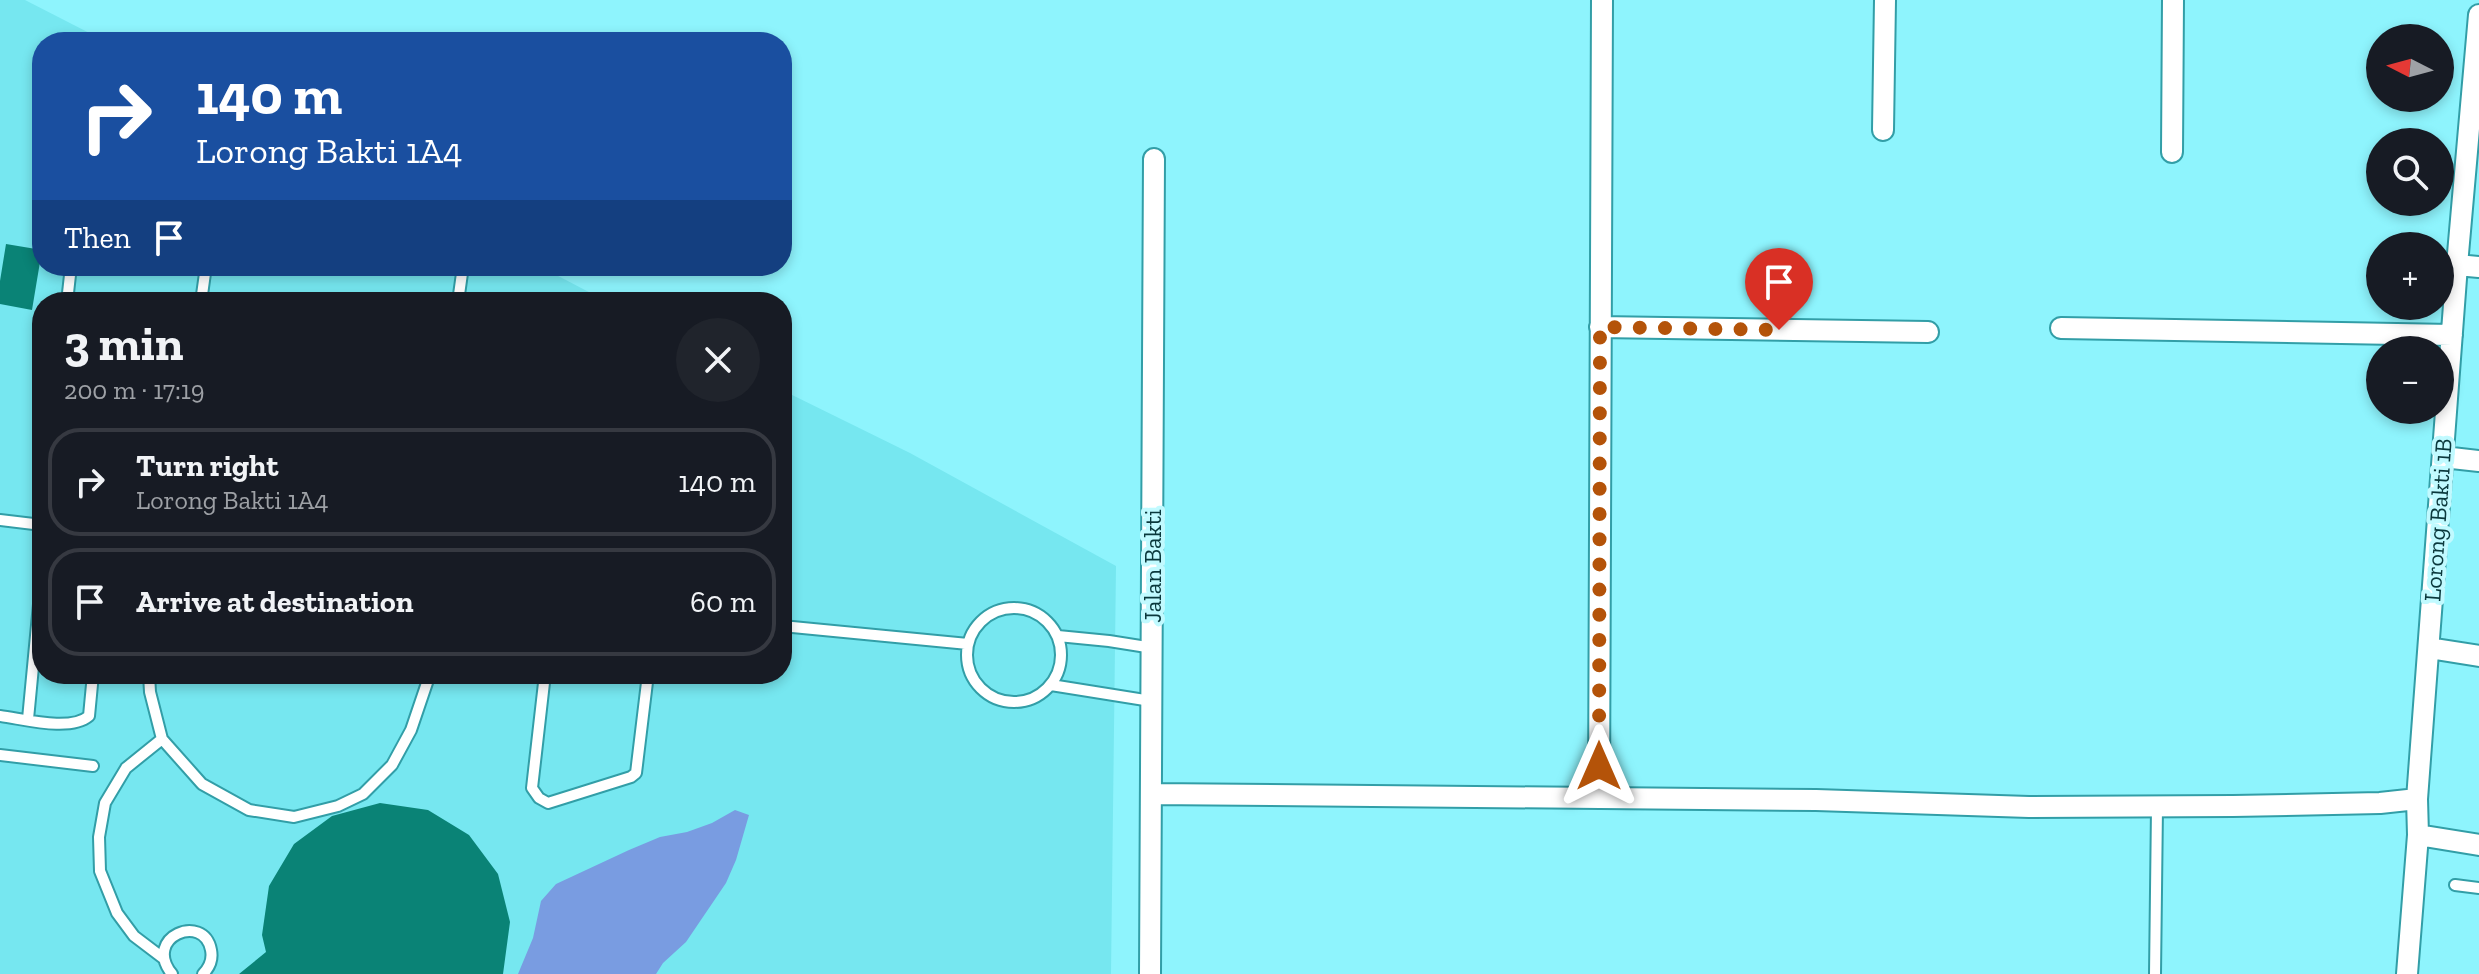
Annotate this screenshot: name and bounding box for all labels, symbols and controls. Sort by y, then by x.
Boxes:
north arrow [2366,24,2454,112]
map controls [2366,24,2454,424]
text: 140 m [196,61,342,128]
icon: right [64,64,168,168]
button: search [2366,128,2454,216]
text: Lorong Bakti 1A4 [196,129,462,172]
icon: arrive [147,216,191,260]
text: Then [64,220,131,256]
button: + [2366,232,2454,320]
pin [1745,248,1813,330]
icon: arrive [1757,260,1801,304]
text: 3 min [64,315,183,372]
button: close [676,318,760,402]
button: − [2366,336,2454,424]
text: 200 m · 17:19 [64,374,205,406]
street label: Lorong Bakti 1B [2417,437,2458,603]
text: Turn right [136,448,278,484]
icon: right [68,460,112,504]
text: 140 m [678,464,756,500]
text: Lorong Bakti 1A4 [136,484,328,516]
street label: Jalan Bakti [1138,509,1167,623]
icon: arrive [68,580,112,624]
text: Arrive at destination [136,584,413,620]
text: 60 m [690,584,756,620]
position arrow [1557,724,1641,808]

